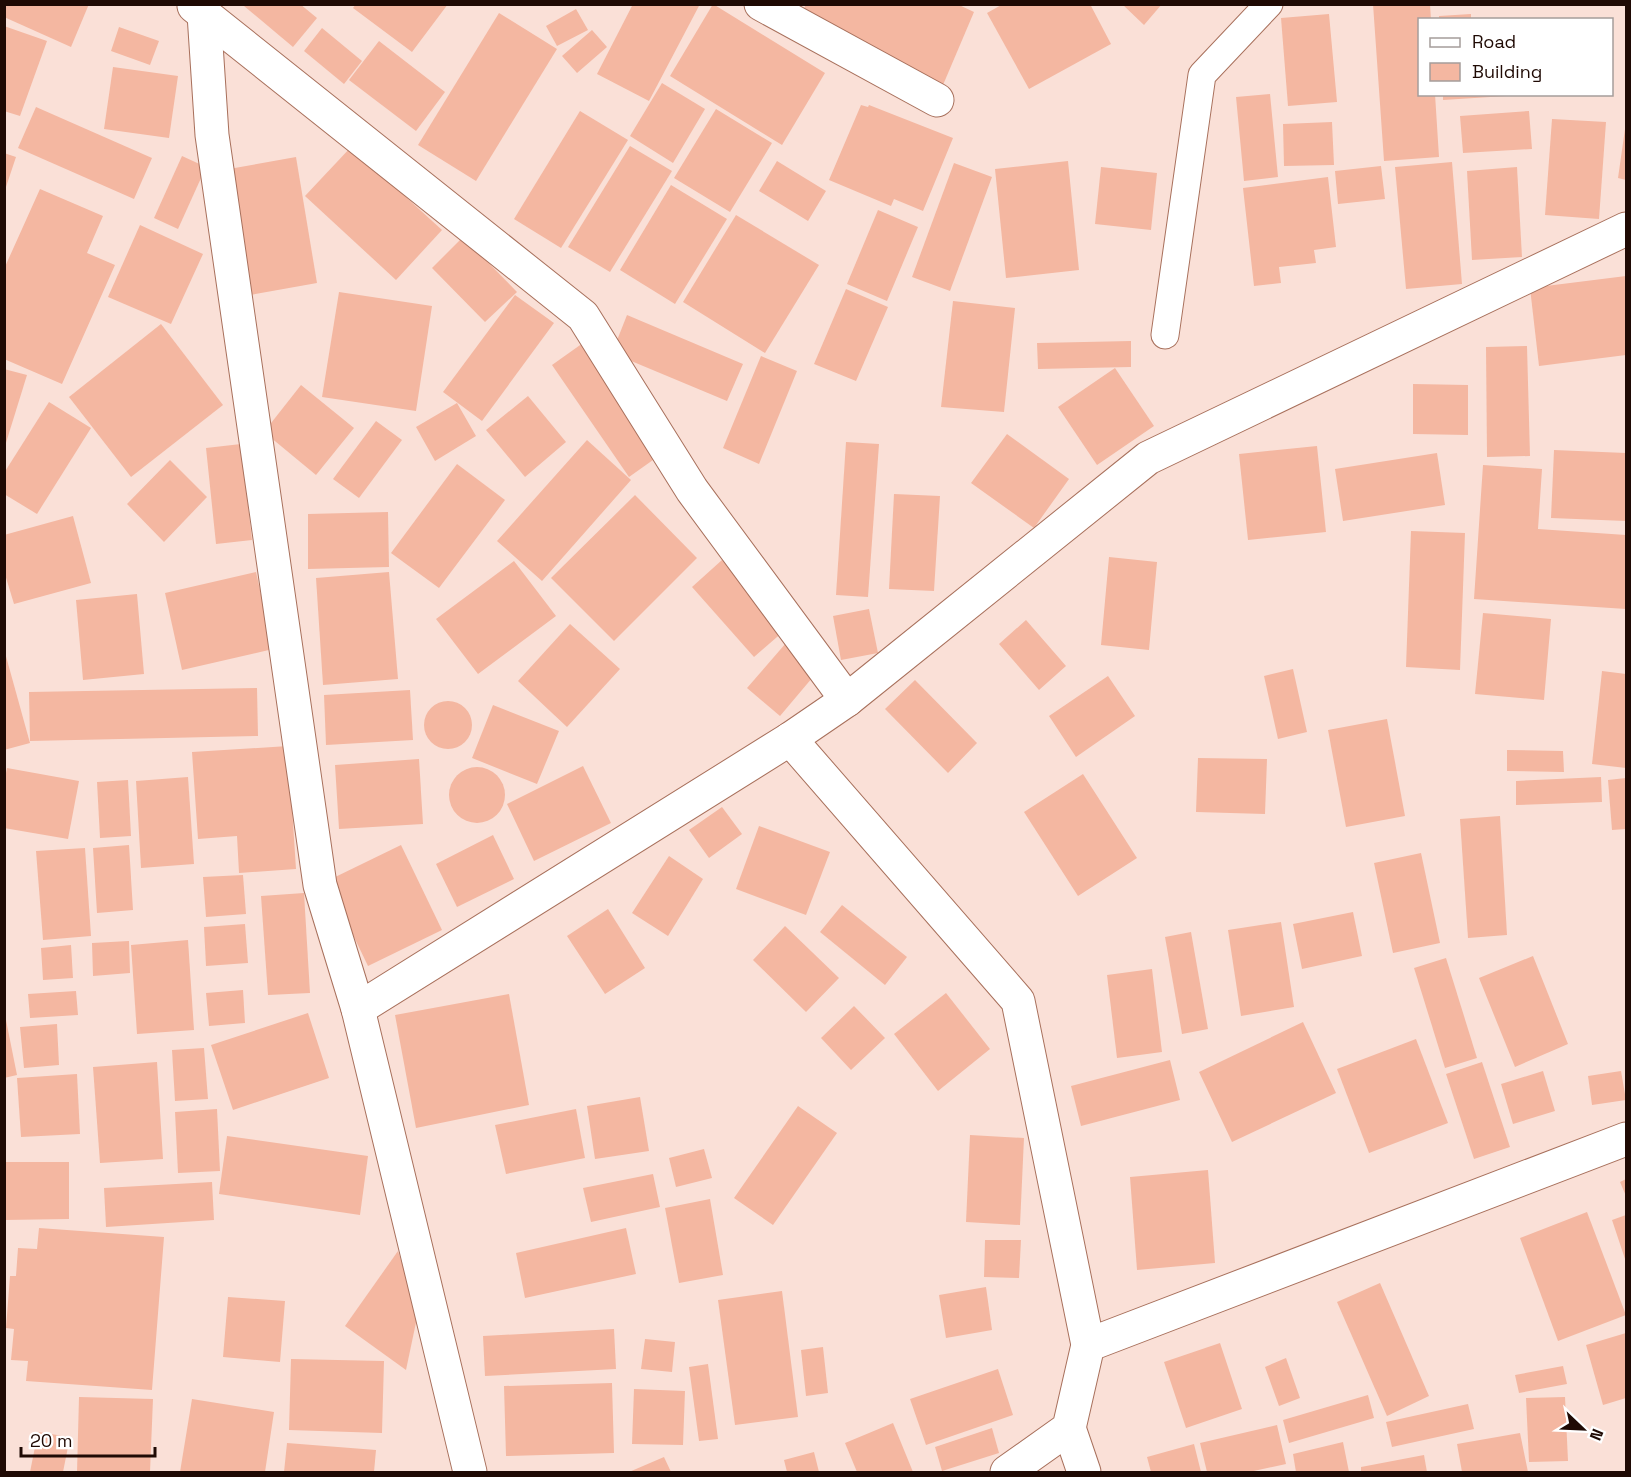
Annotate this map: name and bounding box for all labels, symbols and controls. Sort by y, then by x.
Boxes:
legend [1418,18,1613,96]
text: Road [1472,30,1516,53]
text: Building [1472,60,1542,83]
north arrow [1553,1399,1613,1459]
scale bar [21,1420,154,1458]
text: N [1585,1426,1608,1444]
text: 20 m [30,1429,73,1452]

